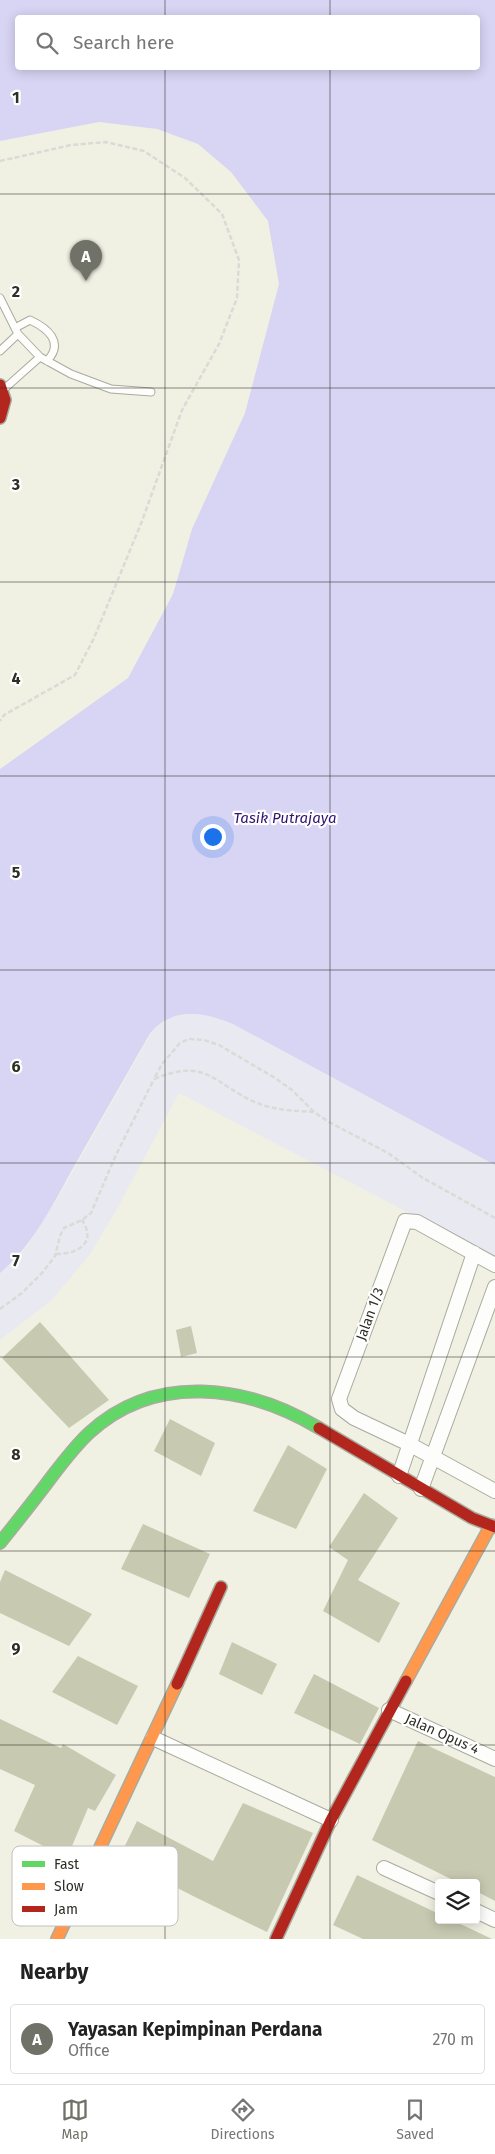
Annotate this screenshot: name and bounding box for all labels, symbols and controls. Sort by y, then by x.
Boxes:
search box [15,15,480,70]
icon: search [33,29,61,57]
text: Search here [73,31,174,54]
text: 1 [12,88,20,107]
pin: A [70,240,102,281]
text: 2 [12,282,20,301]
text: 3 [11,475,20,494]
text: 4 [11,669,21,688]
water label: Tasik Putrajaya [234,809,336,827]
your location [200,824,226,850]
text: 5 [12,863,21,882]
text: 6 [11,1057,21,1076]
text: 7 [12,1251,20,1270]
street label: Jalan 1/3 [353,1285,387,1343]
text: 8 [11,1445,21,1464]
text: 9 [12,1639,21,1658]
street label: Jalan Opus 4 [402,1710,482,1758]
legend [12,1846,178,1926]
text: Fast [54,1856,80,1873]
text: Slow [54,1878,84,1895]
map controls [435,1879,480,1924]
button: layers [435,1879,480,1924]
text: Jam [54,1901,78,1918]
text: Nearby [20,1959,88,1985]
text: Yayasan Kepimpinan Perdana [68,2018,322,2041]
text: A [32,2030,42,2049]
text: 270 m [432,2030,474,2049]
text: Office [68,2041,110,2060]
tab: Map [61,2096,89,2143]
tab: Directions [210,2096,275,2143]
tab: Saved [396,2096,434,2143]

